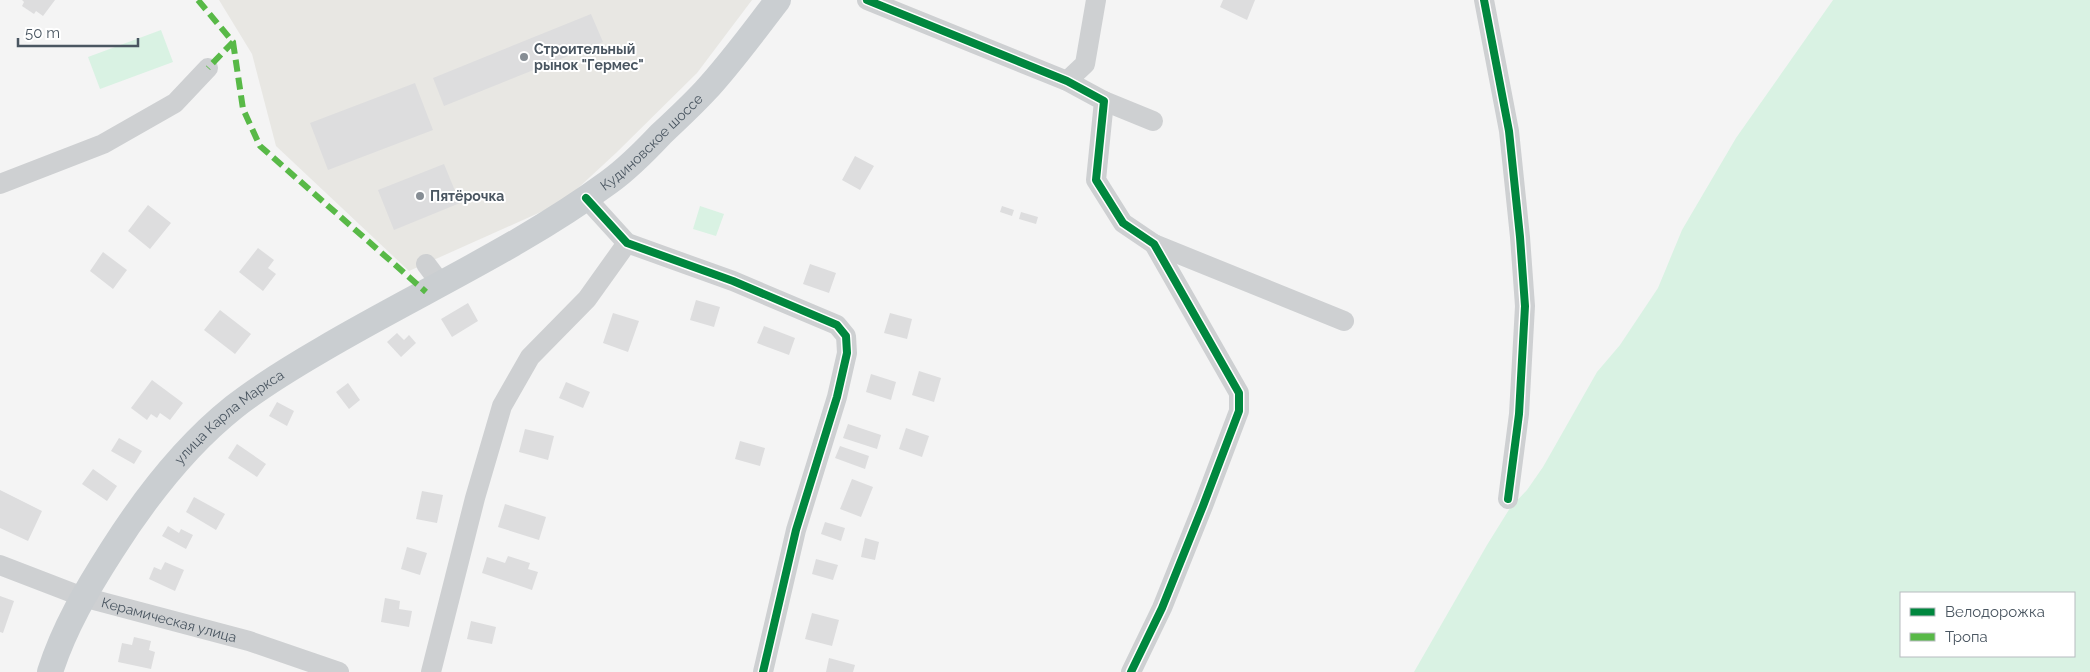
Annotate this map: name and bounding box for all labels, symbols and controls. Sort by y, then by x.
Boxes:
scale bar [18,15,138,47]
text: 50 m [25,24,60,42]
place label: Строительный рынок "Гермес" [534,41,644,73]
marker: Строительный рынок "Гермес" [518,51,530,63]
street label: Кудиновское шоссе [597,91,706,194]
place label: Пятёрочка [430,188,504,204]
marker: Пятёрочка [414,190,426,202]
street label: улица Карла Маркса [171,367,287,467]
legend [1900,592,2075,657]
street label: Керамическая улица [100,594,238,645]
text: Велодорожка [1945,603,2045,621]
text: Тропа [1945,628,1988,646]

